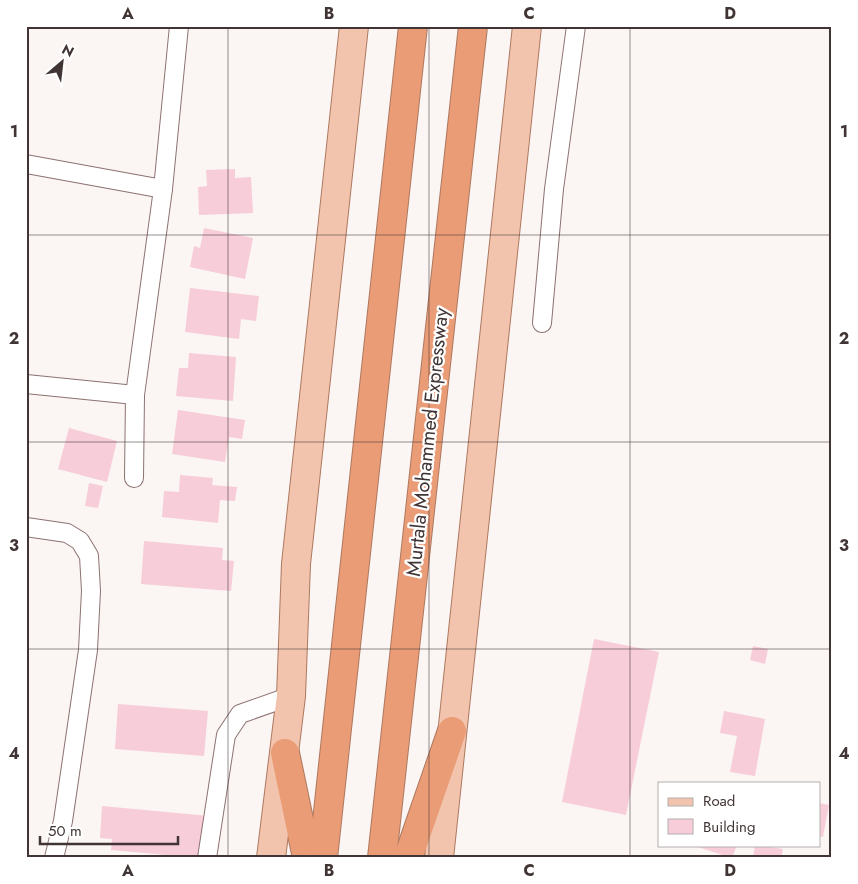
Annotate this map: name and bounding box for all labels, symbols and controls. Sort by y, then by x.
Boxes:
text: A [121,2,134,25]
text: B [324,2,334,25]
text: C [523,2,535,25]
text: D [724,2,736,25]
north arrow [38,38,88,88]
text: N [58,39,78,62]
text: 1 [10,120,18,143]
text: 1 [840,120,848,143]
street label: Murtala Mohammed Expressway [399,306,456,578]
text: 2 [9,327,19,350]
text: 2 [839,327,849,350]
text: 3 [9,534,19,557]
text: 3 [839,534,849,557]
text: 4 [8,742,20,765]
text: 4 [838,742,850,765]
legend [658,782,820,846]
text: Road [703,790,735,812]
scale bar [40,814,178,846]
text: Building [703,816,755,838]
text: 50 m [48,820,82,842]
text: A [121,859,134,882]
text: B [324,859,334,882]
text: C [523,859,535,882]
text: D [724,859,736,882]

